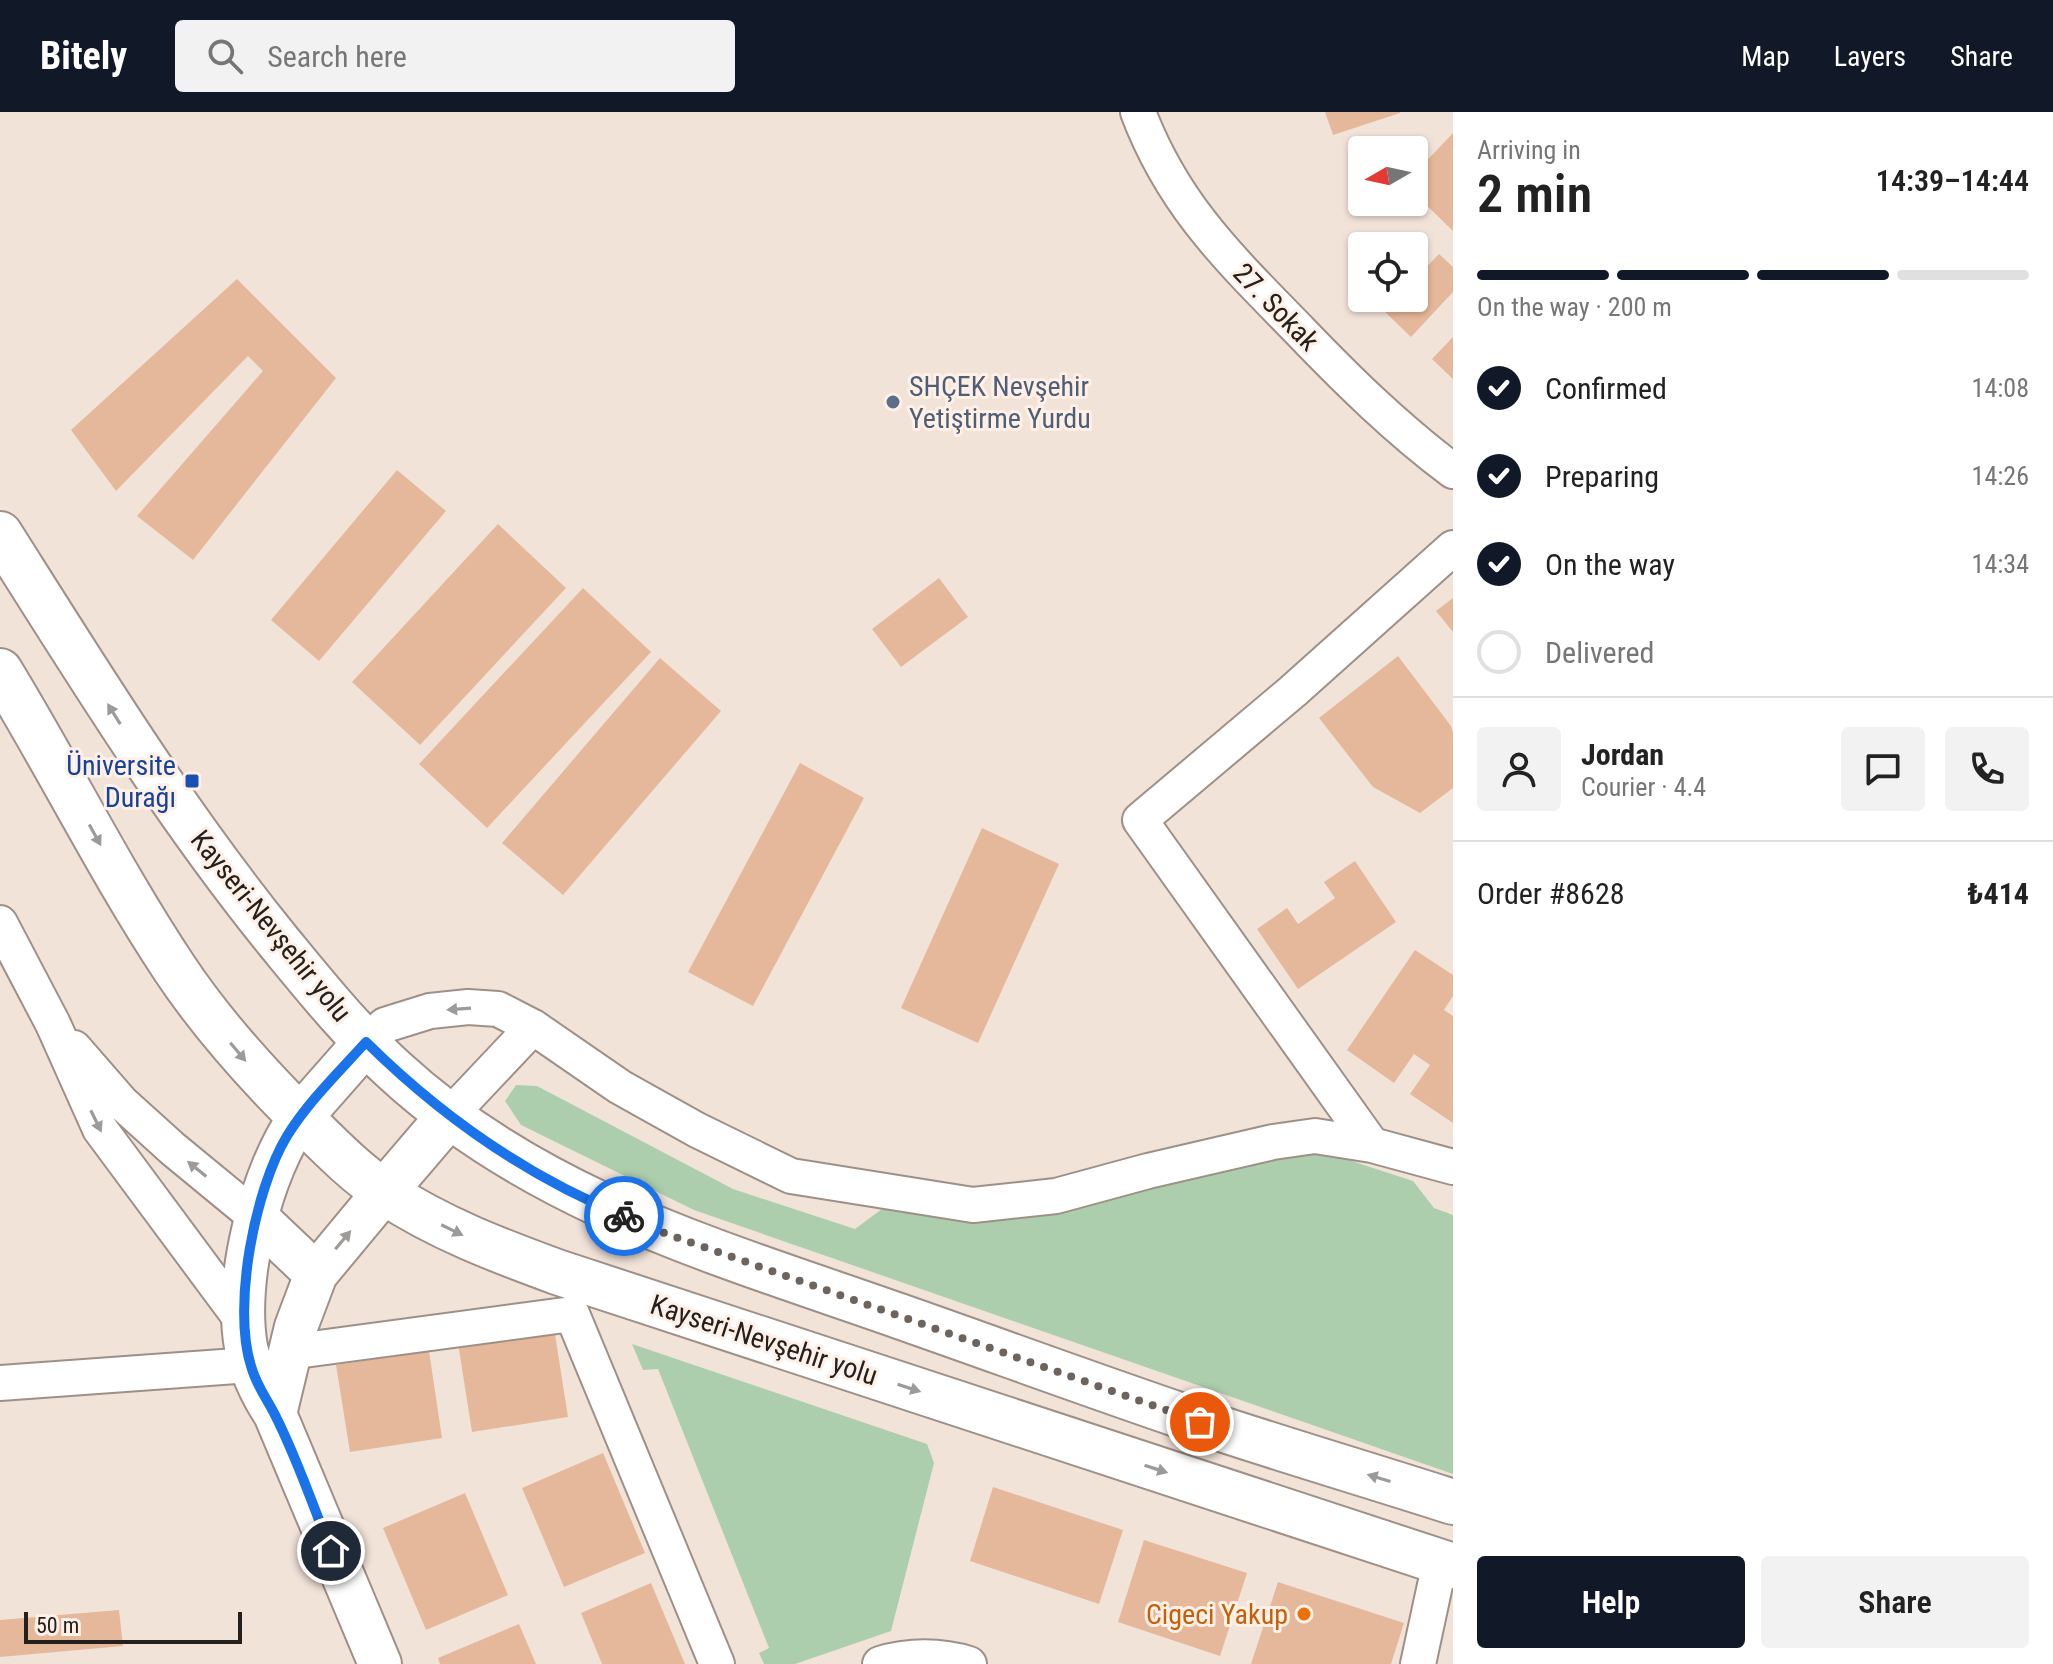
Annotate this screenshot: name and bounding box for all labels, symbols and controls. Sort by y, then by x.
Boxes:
search box [175,20,735,92]
text: Bitely [40,34,127,78]
icon: search [203,34,247,78]
text: Search here [267,39,407,74]
text: Map [1741,40,1790,73]
text: Layers [1834,40,1906,73]
text: Share [1950,40,2013,73]
text: Arriving in [1477,135,1581,165]
north arrow [1348,136,1428,216]
map controls [1348,136,1428,312]
text: 14:39–14:44 [1876,163,2029,198]
text: 2 min [1477,164,1592,225]
button: locate [1348,232,1428,312]
street label: 27. Sokak [1226,256,1326,358]
text: On the way · 200 m [1477,292,1672,322]
icon: check [1477,366,1521,410]
place label: SHÇEK Nevşehir Yetiştirme Yurdu [909,370,1091,435]
text: Confirmed [1545,371,1667,406]
text: 14:08 [1972,373,2029,403]
marker: SHÇEK Nevşehir Yetiştirme Yurdu [884,393,902,411]
icon: check [1477,454,1521,498]
text: Preparing [1545,459,1659,494]
text: 14:26 [1972,461,2029,491]
icon: check [1477,542,1521,586]
text: On the way [1545,547,1675,582]
text: 14:34 [1972,549,2029,579]
text: Delivered [1545,635,1654,670]
one-way arrow [108,703,122,725]
button: person [1477,727,1561,811]
button: chat [1841,727,1925,811]
button: phone [1945,727,2029,811]
text: Jordan [1581,737,1664,772]
place label: Üniversite Durağı [66,749,176,814]
marker: Üniversite Durağı [183,772,201,790]
text: Courier · 4.4 [1581,772,1706,802]
one-way arrow [88,824,101,847]
street label: Kayseri-Nevşehir yolu [184,824,358,1028]
text: Order #8628 [1477,876,1625,911]
text: ₺414 [1967,876,2029,911]
one-way arrow [446,1002,471,1015]
one-way arrow [229,1041,246,1061]
one-way arrow [90,1109,103,1132]
one-way arrow [187,1161,207,1178]
courier [584,1176,664,1256]
icon: bike [602,1194,646,1238]
one-way arrow [441,1223,464,1237]
one-way arrow [334,1230,351,1250]
street label: Kayseri-Nevşehir yolu [646,1288,882,1392]
one-way arrow [898,1382,922,1395]
pin [1166,1388,1234,1456]
icon: bag [1178,1400,1222,1444]
one-way arrow [1145,1463,1169,1476]
one-way arrow [1366,1471,1390,1484]
pin [297,1517,365,1585]
icon: home [309,1529,353,1573]
button: Help [1477,1556,1745,1648]
button: Share [1761,1556,2029,1648]
place label: Cigeci Yakup [1146,1598,1288,1631]
marker: Cigeci Yakup [1295,1605,1313,1623]
scale bar [24,1608,242,1644]
text: 50 m [36,1613,79,1638]

